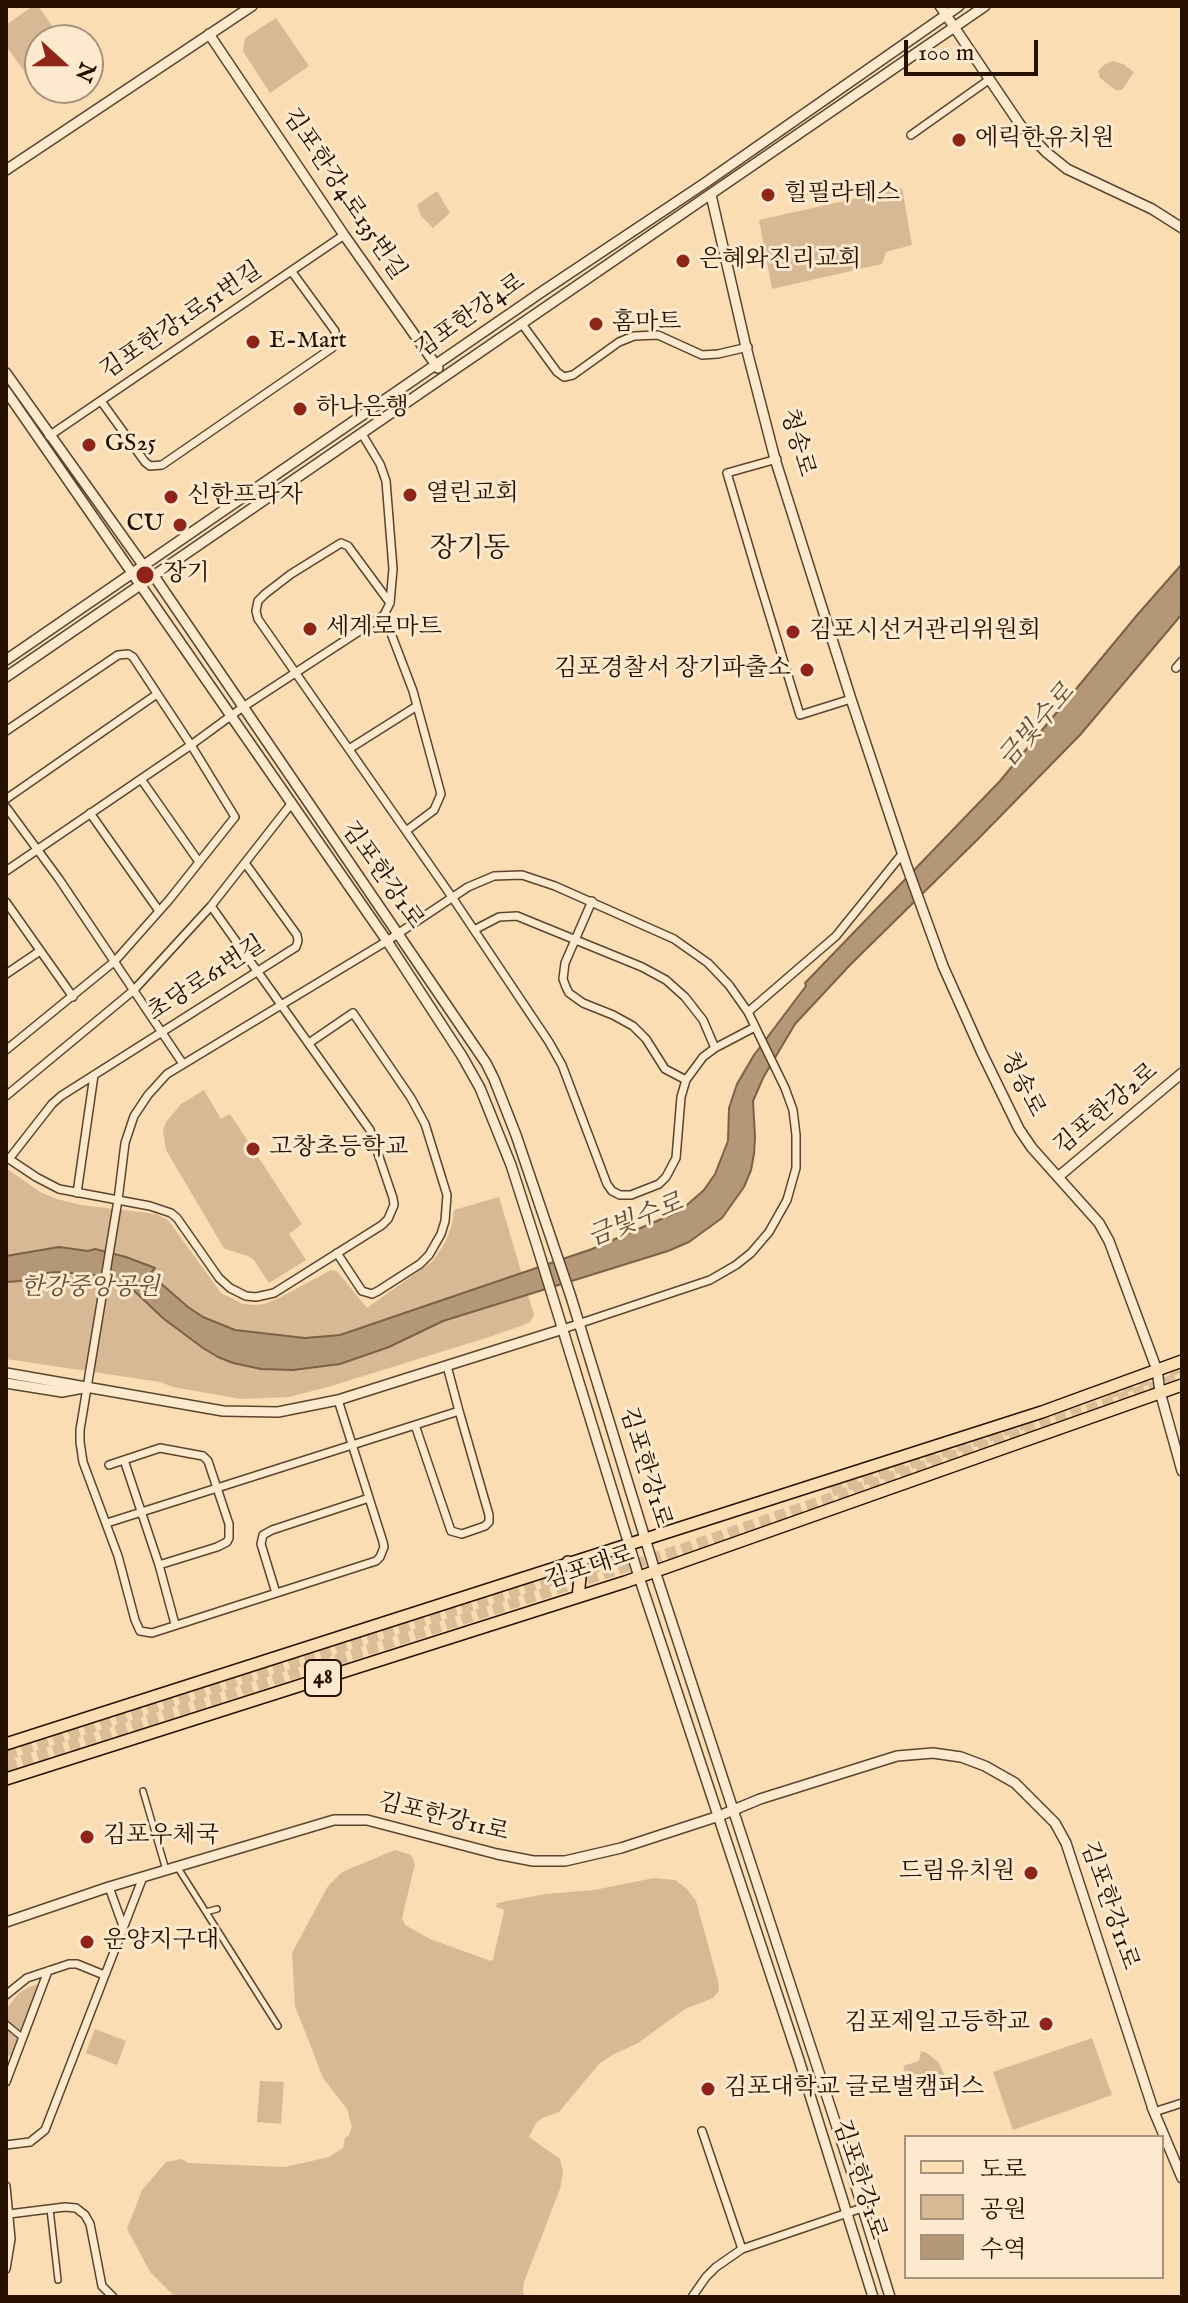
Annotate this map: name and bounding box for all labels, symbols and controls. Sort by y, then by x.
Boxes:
north arrow [24,24,104,104]
scale bar [908,24,1042,74]
text: 100 m [918,38,974,69]
text: N [68,58,101,86]
street label: 김포한강4로135번길 [275,104,411,286]
place label: 에릭한유치원 [975,126,1114,154]
marker: 에릭한유치원 [950,131,968,149]
place label: 힐필라테스 [784,181,900,209]
marker: 힐필라테스 [759,186,777,204]
place label: 은혜와진리교회 [699,247,861,275]
marker: 은혜와진리교회 [674,252,692,270]
street label: 김포한강1로51번길 [96,257,268,387]
street label: 김포한강4로 [410,269,532,365]
place label: 홈마트 [612,310,682,338]
marker: 홈마트 [587,315,605,333]
place label: E-Mart [269,328,347,356]
marker: E-Mart [244,333,262,351]
place label: 하나은행 [316,395,409,423]
marker: 하나은행 [291,400,309,418]
street label: 청송로 [773,406,819,480]
place label: GS25 [105,431,156,459]
marker: GS25 [80,436,98,454]
place label: 열린교회 [426,481,519,509]
place label: 신한프라자 [187,483,303,511]
marker: 열린교회 [401,486,419,504]
marker: 신한프라자 [162,488,180,506]
place label: CU [127,511,164,539]
marker: CU [171,516,189,534]
district label: 장기동 [429,533,511,567]
place label: 장기 [163,561,209,589]
marker: 장기 [134,564,156,586]
place label: 세계로마트 [326,615,442,643]
place label: 김포시선거관리위원회 [809,618,1041,646]
marker: 세계로마트 [301,620,319,638]
marker: 김포시선거관리위원회 [784,623,802,641]
place label: 김포경찰서 장기파출소 [554,656,791,684]
marker: 김포경찰서 장기파출소 [798,661,816,679]
water label: 금빛수로 [993,679,1083,775]
street label: 김포한강1로 [333,817,429,935]
street label: 초당로61번길 [143,931,271,1029]
street label: 청송로 [992,1047,1050,1123]
street label: 김포한강2로 [1049,1058,1165,1162]
place label: 고창초등학교 [269,1135,408,1163]
marker: 고창초등학교 [244,1140,262,1158]
water label: 금빛수로 [584,1189,688,1255]
park label: 한강중앙공원 [20,1275,160,1303]
street label: 김포한강1로 [612,1404,676,1532]
street label: 김포대로 [541,1541,639,1597]
road number: 48 [305,1660,341,1696]
street label: 김포한강11로 [375,1789,511,1849]
place label: 김포우체국 [103,1823,219,1851]
marker: 김포우체국 [78,1828,96,1846]
street label: 김포한강11로 [1073,1838,1143,1974]
place label: 드림유치원 [899,1859,1015,1887]
marker: 드림유치원 [1022,1864,1040,1882]
place label: 운양지구대 [103,1928,219,1956]
marker: 운양지구대 [78,1933,96,1951]
place label: 김포제일고등학교 [845,2010,1030,2038]
marker: 김포제일고등학교 [1037,2015,1055,2033]
place label: 김포대학교 글로벌캠퍼스 [724,2075,984,2103]
marker: 김포대학교 글로벌캠퍼스 [699,2080,717,2098]
street label: 김포한강1로 [825,2116,891,2244]
legend [904,2135,1164,2279]
text: 도로 [980,2155,1026,2186]
text: 공원 [980,2195,1026,2226]
text: 수역 [980,2235,1026,2266]

